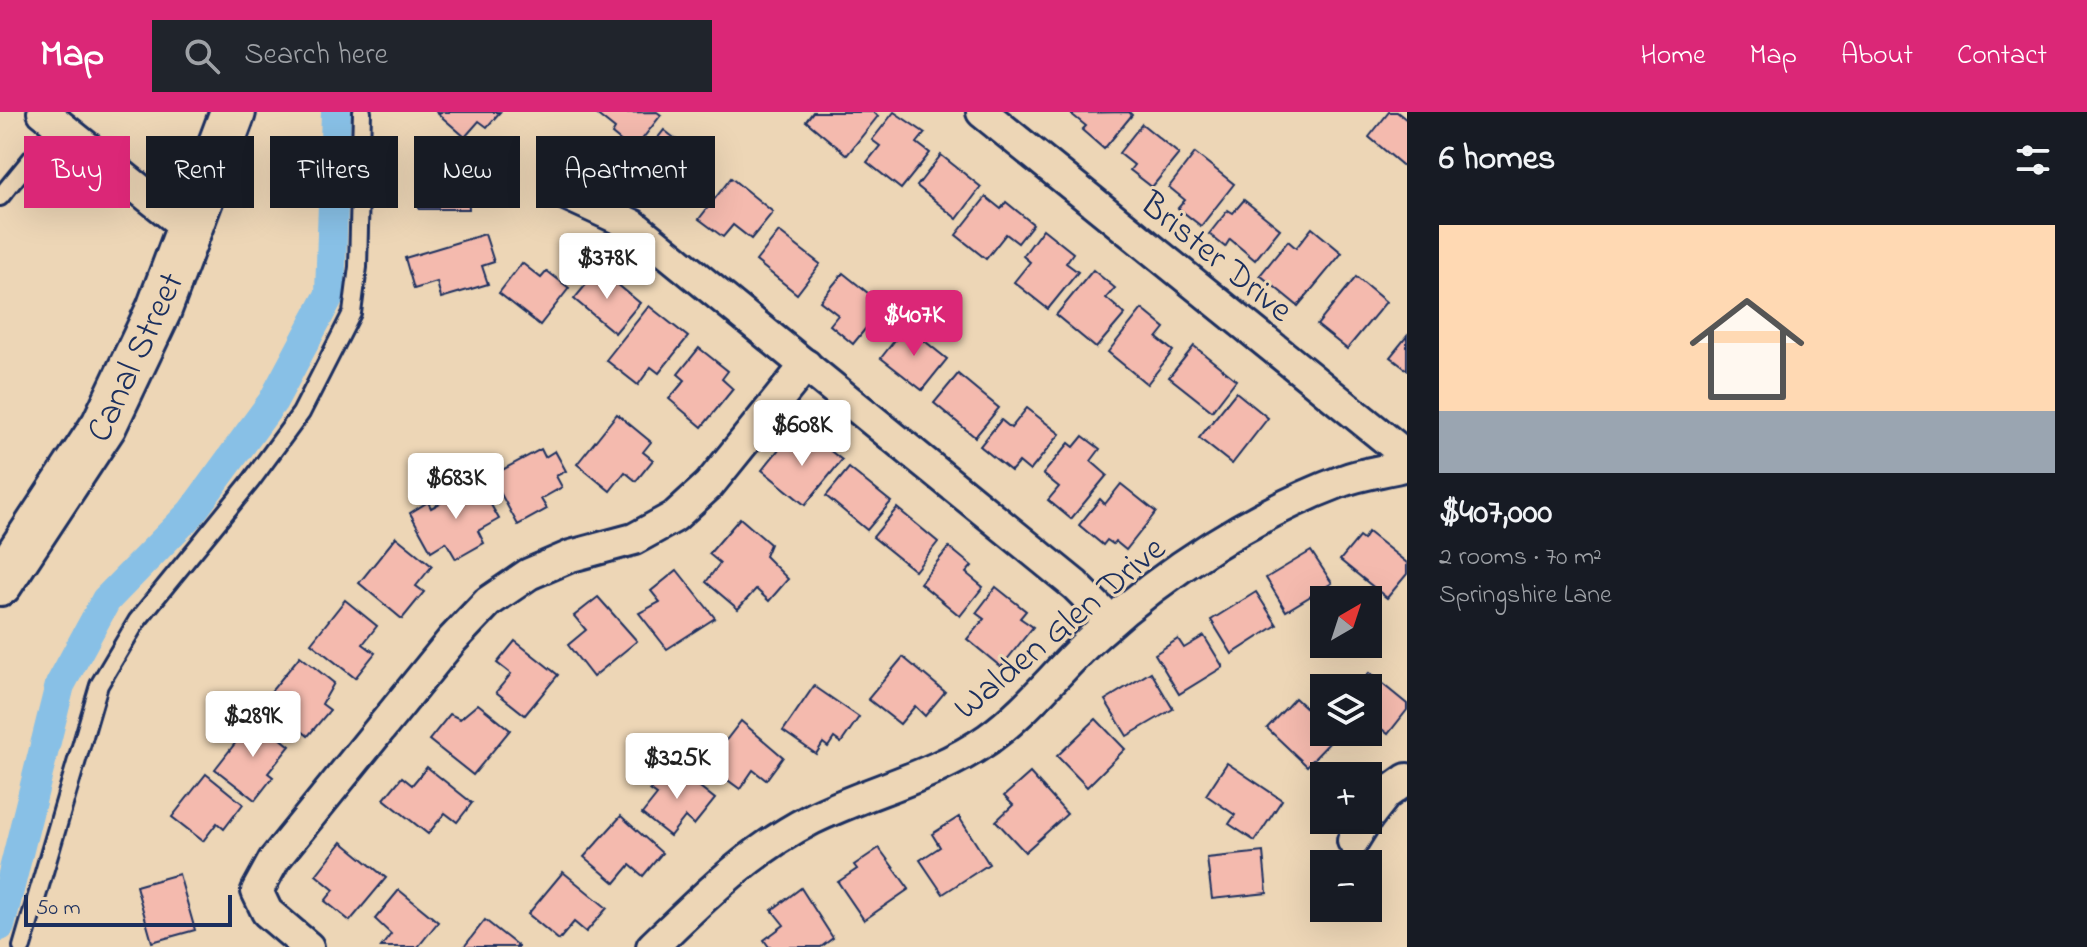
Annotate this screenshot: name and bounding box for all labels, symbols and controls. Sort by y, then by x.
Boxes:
search box [152,20,712,92]
text: Map [40,28,104,84]
icon: search [180,34,224,78]
text: Search here [244,34,388,78]
text: Home [1640,36,1706,77]
text: Map [1750,36,1797,77]
text: About [1841,36,1913,77]
text: Contact [1957,36,2047,77]
text: 6 homes [1439,135,1555,185]
chip: Buy [24,136,130,208]
chip: Rent [146,136,254,208]
chip: Filters [270,136,398,208]
chip: New [414,136,520,208]
chip: Apartment [536,136,715,208]
icon: filters [2011,138,2055,182]
street label: Brister Drive [1126,179,1304,337]
pin: $378K [551,233,663,301]
text: $378K [577,240,637,278]
street label: Canal Street [75,264,200,452]
icon: home [1675,277,1819,421]
pin: $407K [858,290,970,358]
text: $407K [884,297,945,335]
pin: $608K [746,400,858,468]
text: $608K [772,407,832,445]
pin: $683K [400,453,512,521]
text: $683K [426,460,486,498]
text: $407,000 [1439,489,1552,539]
street label: Walden Glen Drive [943,524,1179,734]
text: 2 rooms · 70 m² [1439,539,1602,577]
text: Springshire Lane [1439,577,1612,615]
north arrow [1310,586,1382,658]
map controls [1310,586,1382,922]
button: layers [1310,674,1382,746]
pin: $289K [197,691,309,759]
text: $289K [224,698,282,736]
pin: $325K [621,733,733,801]
text: $325K [644,740,710,778]
button: + [1310,762,1382,834]
button: − [1310,850,1382,922]
scale bar [24,891,232,927]
text: 50 m [36,893,81,925]

